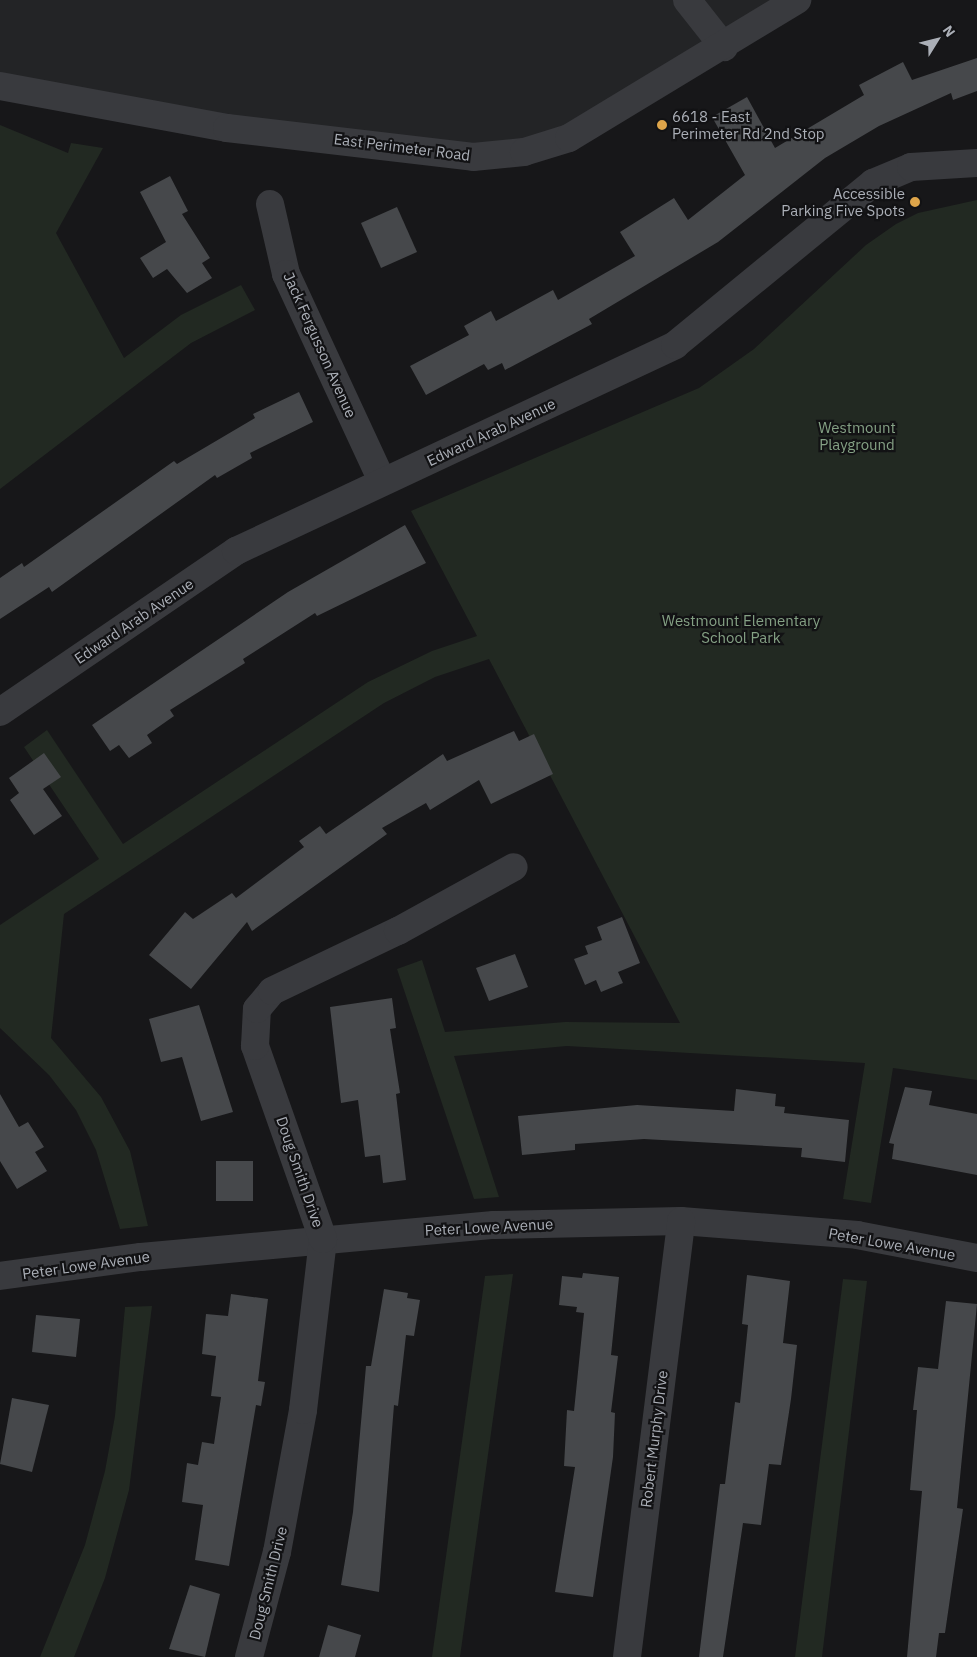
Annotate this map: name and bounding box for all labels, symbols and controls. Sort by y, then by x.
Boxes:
north arrow [912,15,962,65]
text: N [939,22,959,41]
place label: 6618 - East Perimeter Rd 2nd Stop [672,107,824,142]
marker: 6618 - East Perimeter Rd 2nd Stop [656,119,668,131]
street label: East Perimeter Road [333,130,471,164]
place label: Accessible Parking Five Spots [781,184,905,219]
marker: Accessible Parking Five Spots [909,196,921,208]
street label: Jack Fergusson Avenue [280,269,360,421]
street label: Edward Arab Avenue [424,394,558,470]
park label: Westmount Playground [818,418,896,453]
street label: Edward Arab Avenue [71,574,197,668]
park label: Westmount Elementary School Park [662,611,820,646]
street label: Doug Smith Drive [273,1114,327,1230]
street label: Peter Lowe Avenue [424,1215,554,1239]
street label: Peter Lowe Avenue [827,1224,957,1264]
street label: Peter Lowe Avenue [21,1247,151,1283]
street label: Robert Murphy Drive [637,1369,671,1509]
street label: Doug Smith Drive [245,1524,291,1642]

